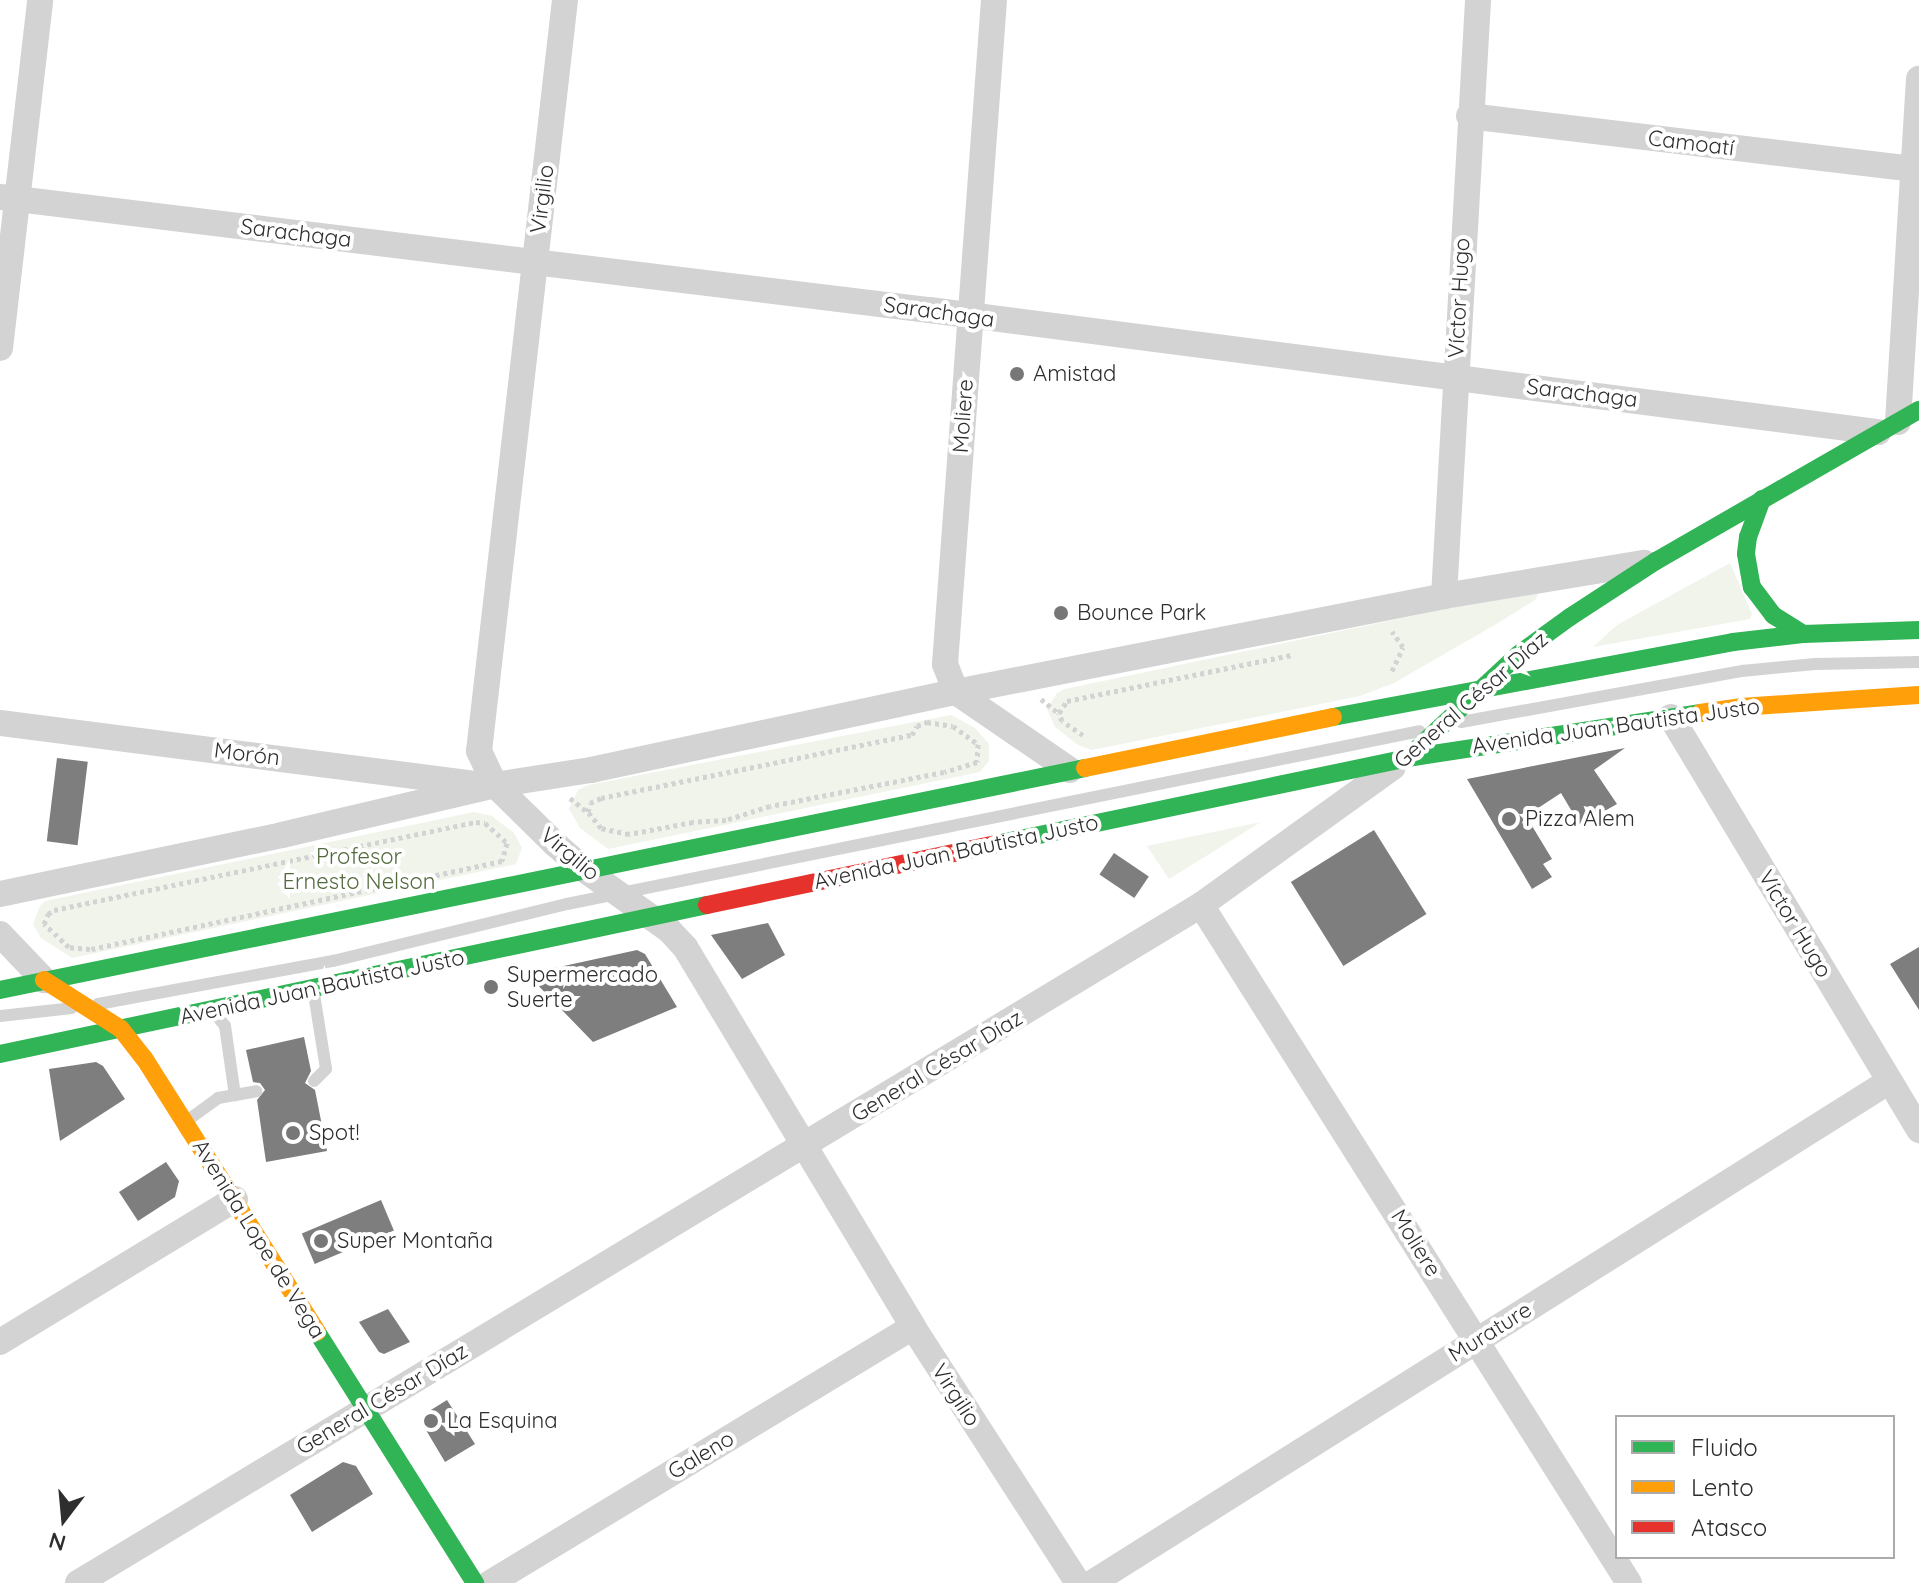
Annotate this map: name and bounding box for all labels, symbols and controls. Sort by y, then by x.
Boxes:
street label: Camoatí [1646,125,1736,161]
street label: Virgilio [525,163,559,235]
street label: Sarachaga [239,213,353,253]
street label: Víctor Hugo [1443,237,1475,359]
street label: Sarachaga [882,291,996,333]
place label: Amistad [1033,361,1116,387]
marker: Amistad [1008,365,1026,383]
street label: Sarachaga [1525,373,1639,413]
street label: Moliere [947,378,979,454]
place label: Bounce Park [1077,600,1206,626]
marker: Bounce Park [1052,604,1070,622]
street label: General César Díaz [1389,626,1553,774]
street label: Avenida Juan Bautista Justo [1471,693,1761,759]
street label: Morón [213,737,281,771]
place label: Pizza Alem [1525,806,1635,832]
street label: Avenida Juan Bautista Justo [811,809,1101,895]
marker: Pizza Alem [1500,810,1518,828]
street label: Virgilio [535,822,605,886]
park label: Profesor Ernesto Nelson [283,843,435,894]
street label: Víctor Hugo [1753,866,1837,982]
street label: Avenida Juan Bautista Justo [177,944,467,1030]
place label: Supermercado Suerte [507,961,658,1012]
marker: Supermercado Suerte [482,978,500,996]
street label: General César Díaz [847,1004,1027,1128]
place label: Spot! [309,1120,360,1146]
marker: Spot! [284,1124,302,1142]
street label: Avenida Lope de Vega [187,1135,331,1343]
street label: Moliere [1385,1205,1447,1281]
place label: Super Montaña [337,1228,493,1254]
marker: Super Montaña [312,1232,330,1250]
street label: Murature [1444,1296,1536,1368]
street label: General César Díaz [292,1337,472,1461]
street label: Virgilio [926,1359,986,1431]
place label: La Esquina [447,1408,557,1434]
marker: La Esquina [422,1412,440,1430]
legend [1615,1415,1895,1559]
street label: Galeno [663,1425,739,1485]
text: Fluido [1691,1432,1758,1462]
text: Lento [1691,1472,1754,1502]
north arrow [24,1479,104,1559]
text: Atasco [1691,1512,1767,1542]
text: N [46,1526,69,1558]

